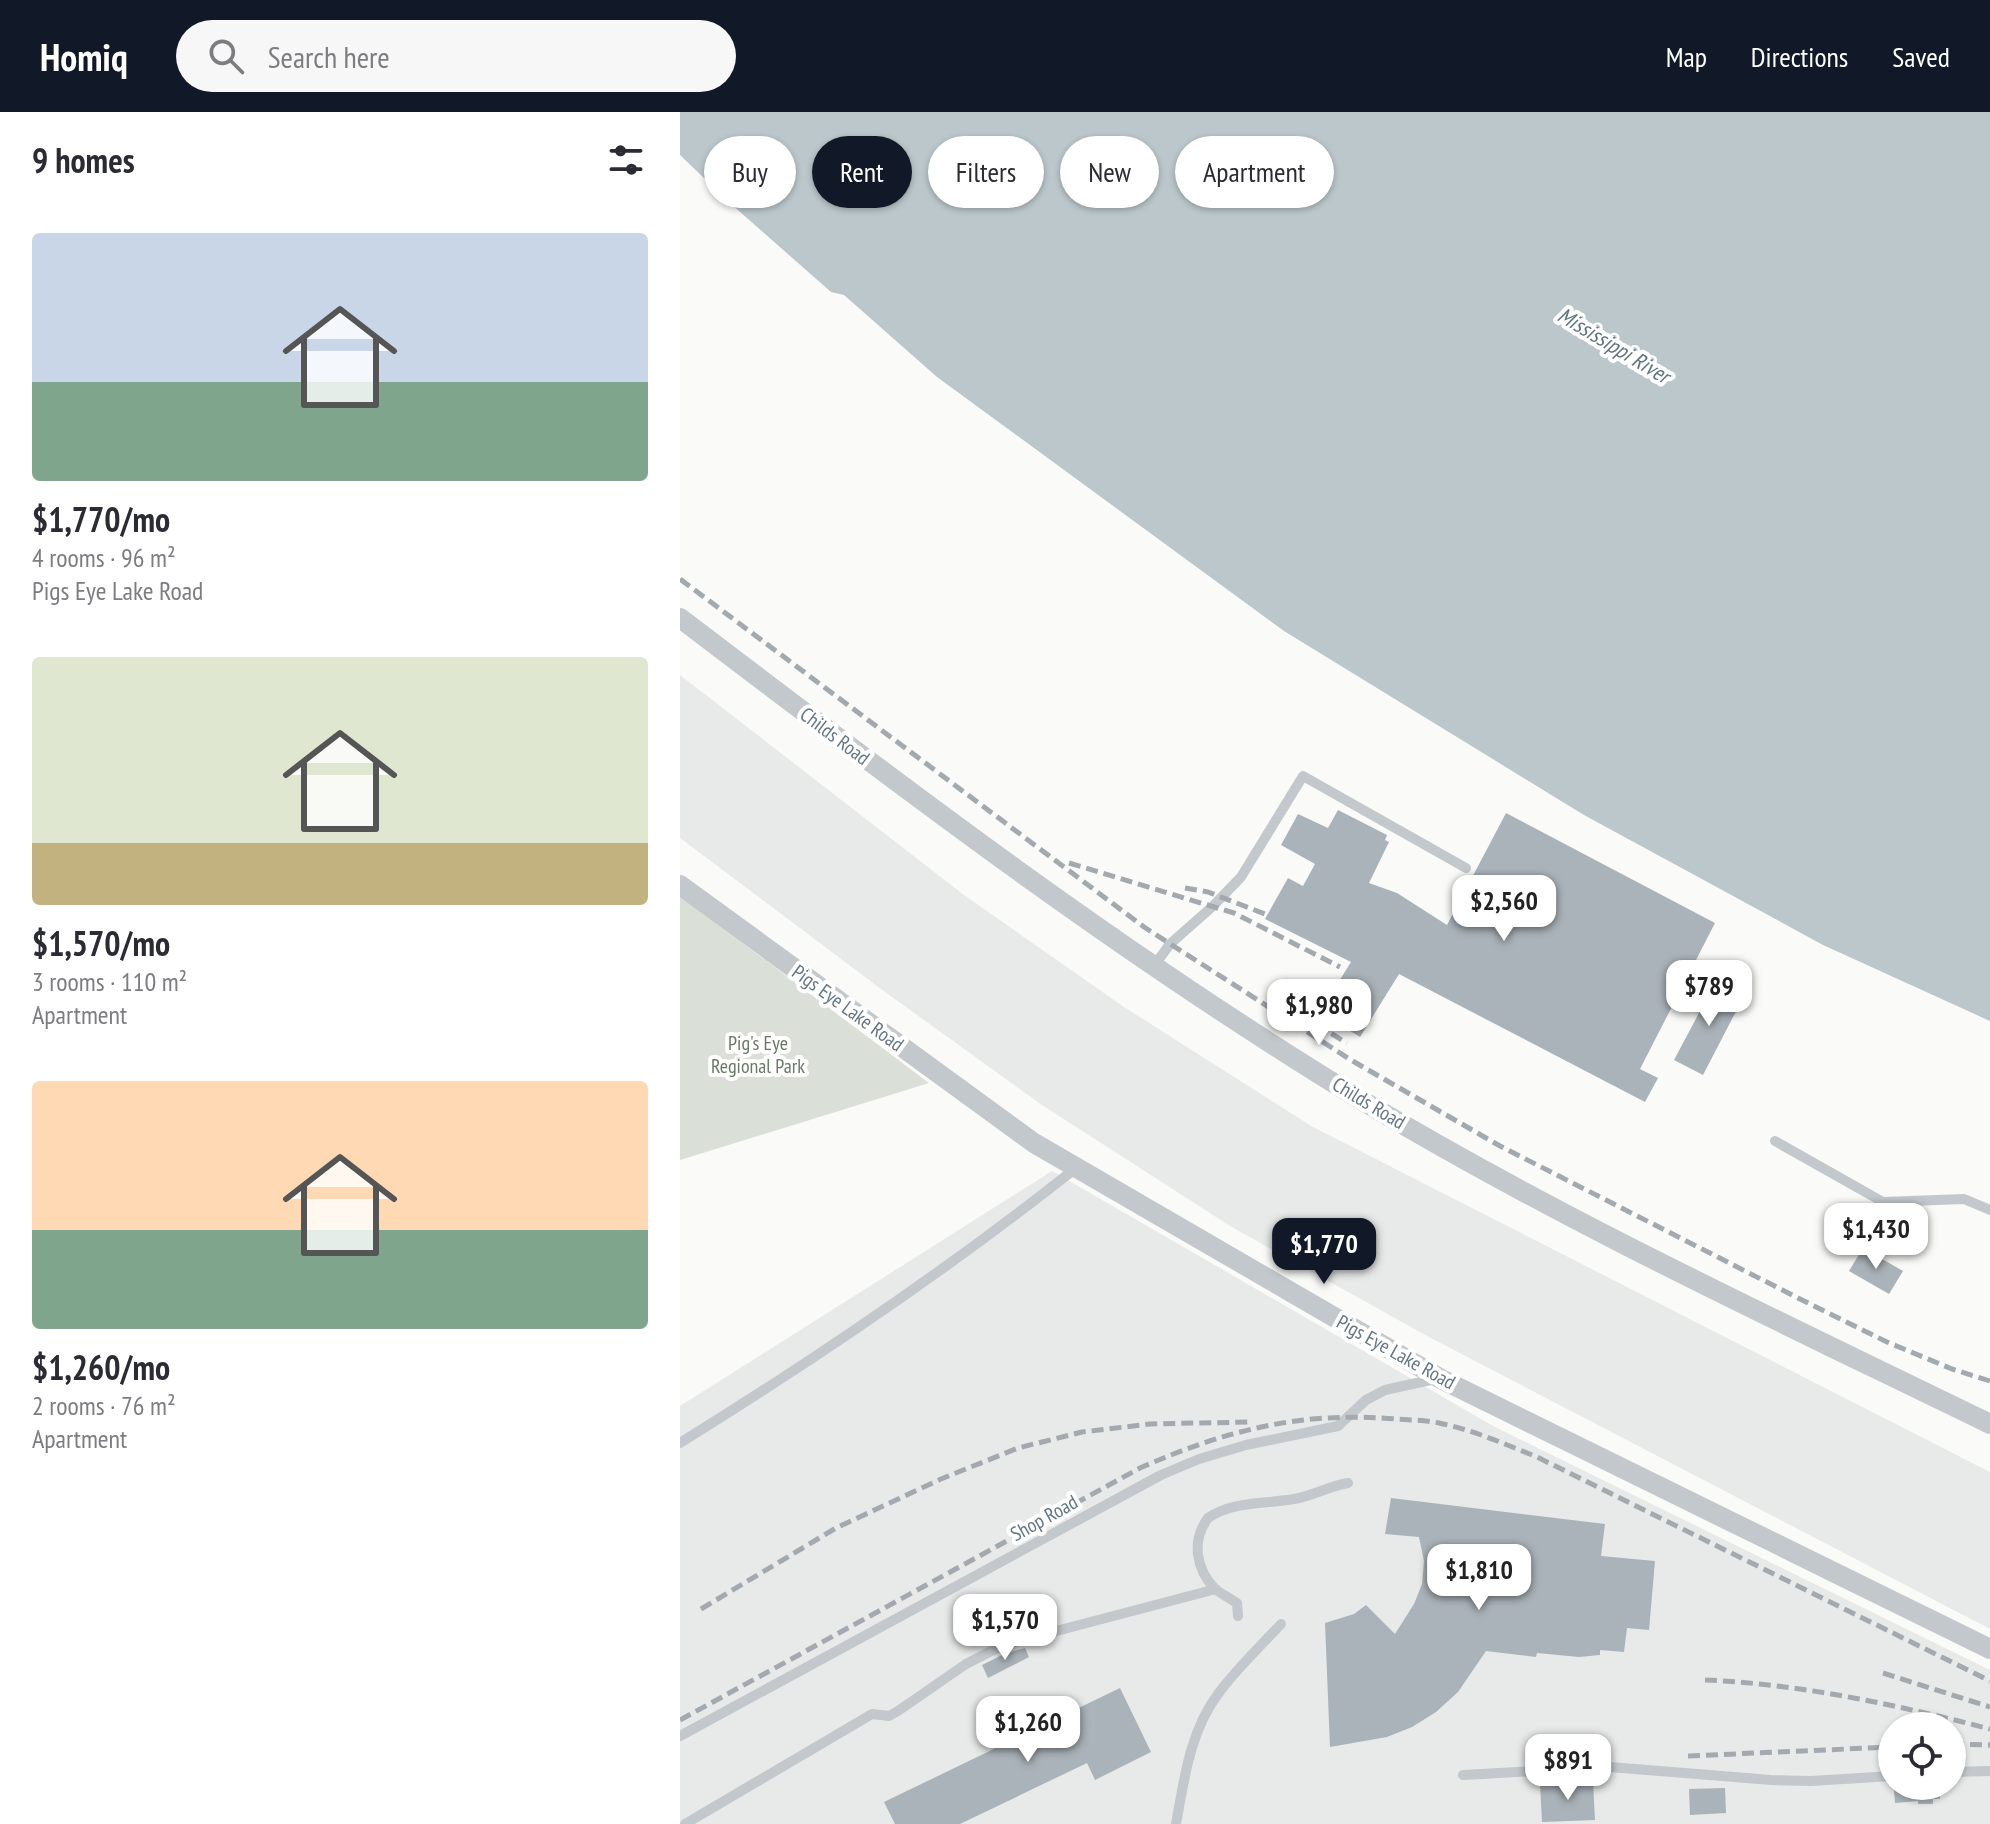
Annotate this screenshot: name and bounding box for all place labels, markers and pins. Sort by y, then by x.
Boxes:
pin: $2,560 [1439,875,1569,943]
pin: $789 [1662,960,1756,1028]
pin: $1,980 [1254,979,1384,1047]
pin: $1,430 [1811,1203,1941,1271]
pin: $1,770 [1259,1218,1389,1286]
pin: $1,810 [1414,1544,1544,1612]
pin: $1,570 [940,1594,1070,1662]
pin: $1,260 [963,1696,1093,1764]
pin: $891 [1521,1734,1615,1802]

